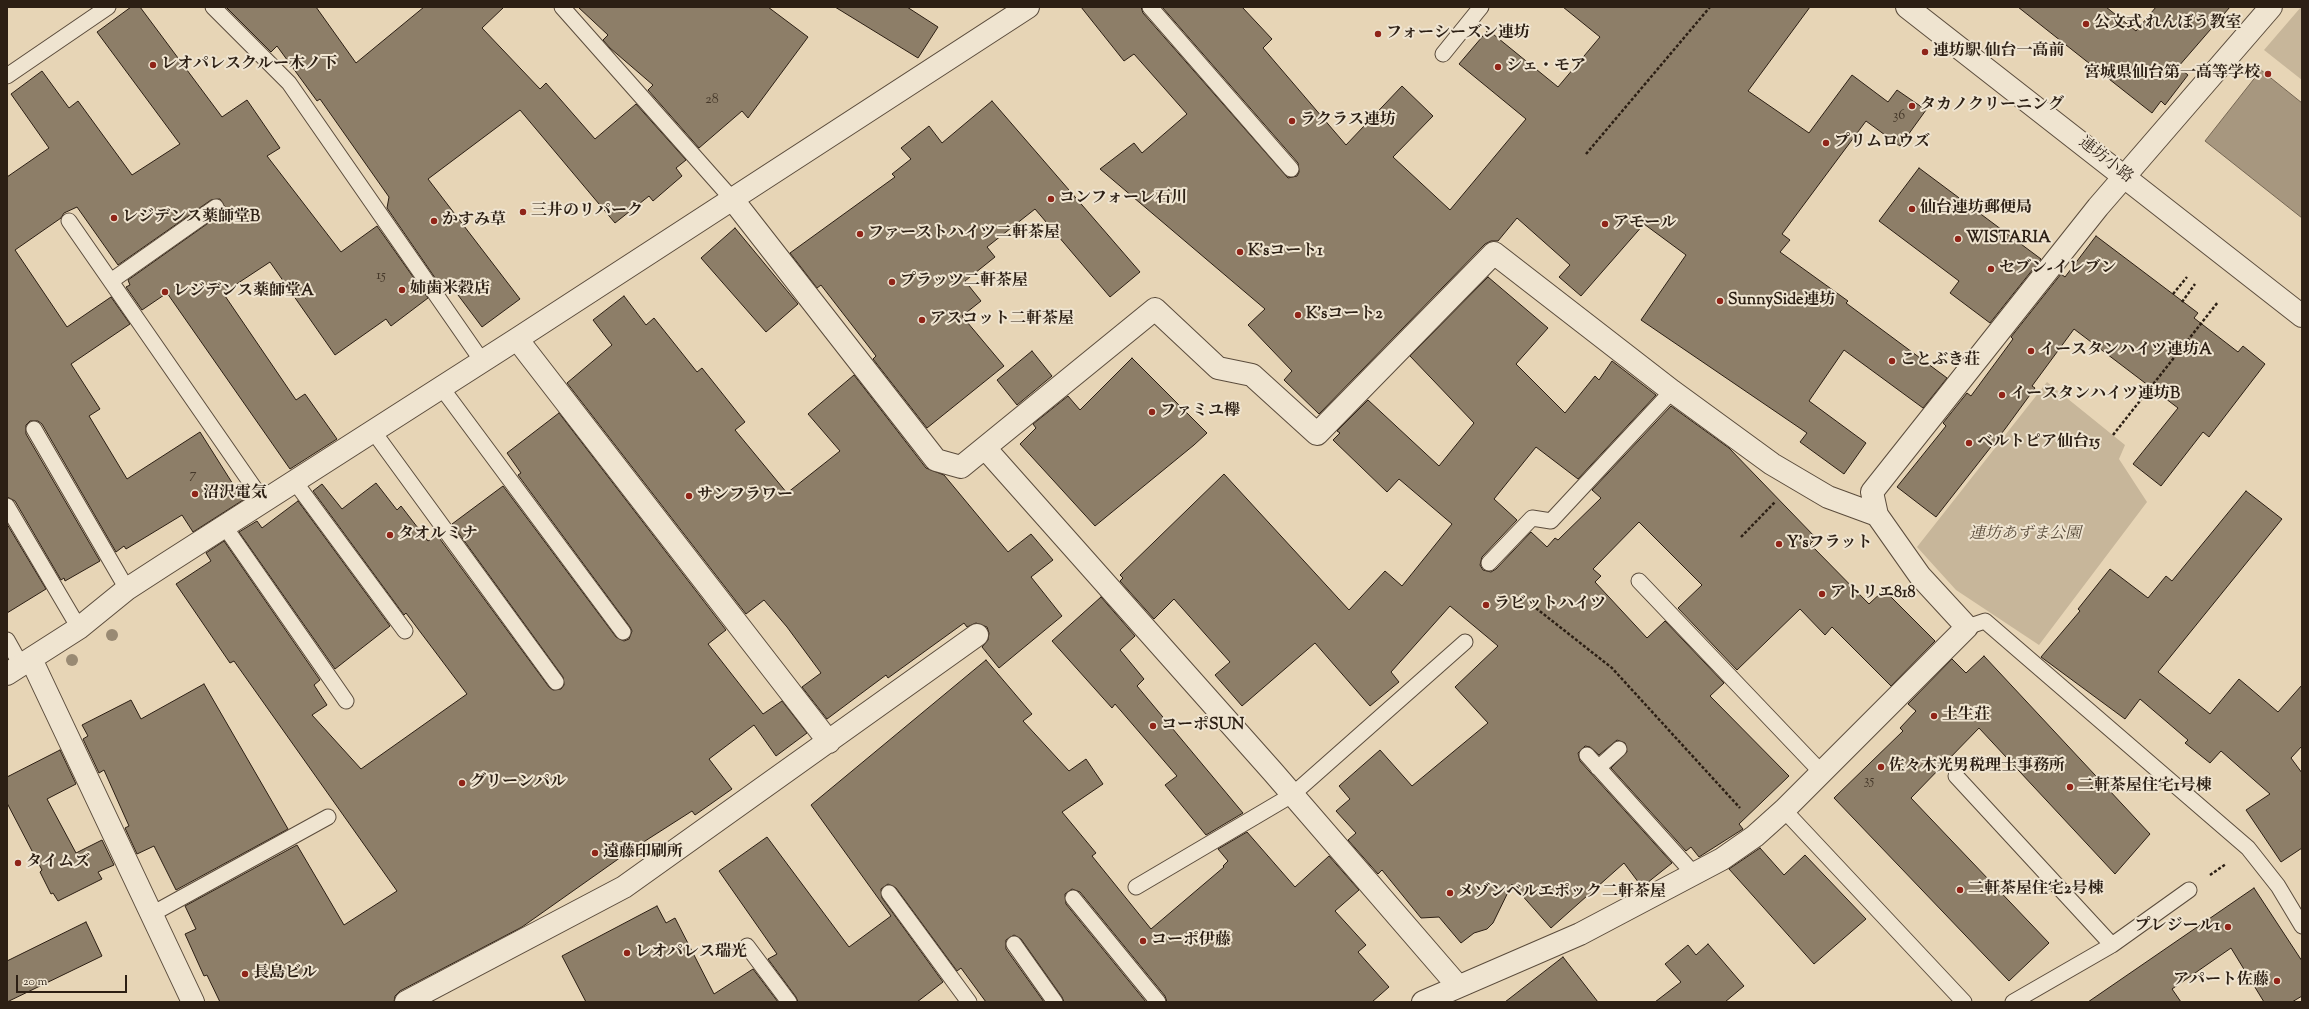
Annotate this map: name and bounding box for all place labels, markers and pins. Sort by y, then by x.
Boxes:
place label: 公文式 れんぼう教室 [2094,14,2241,34]
marker: 公文式 れんぼう教室 [2081,19,2091,29]
place label: フォーシーズン連坊 [1386,24,1530,44]
marker: フォーシーズン連坊 [1373,29,1383,39]
place label: 連坊駅 仙台一高前 [1933,42,2064,62]
marker: 連坊駅 仙台一高前 [1920,47,1930,57]
place label: レオパレスクルー木ノ下 [161,55,337,75]
place label: シェ・モア [1506,57,1586,77]
marker: レオパレスクルー木ノ下 [148,60,158,70]
marker: シェ・モア [1493,62,1503,72]
place label: 宮城県仙台第一高等学校 [2084,64,2260,84]
marker: 宮城県仙台第一高等学校 [2263,69,2273,79]
place label: タカノクリーニング [1920,96,2064,116]
marker: タカノクリーニング [1907,101,1917,111]
place label: ラクラス連坊 [1300,111,1396,131]
marker: ラクラス連坊 [1287,116,1297,126]
place label: プリムロウズ [1834,133,1930,153]
marker: プリムロウズ [1821,138,1831,148]
place label: コンフォーレ石川 [1059,189,1187,209]
marker: コンフォーレ石川 [1046,194,1056,204]
place label: 仙台連坊郵便局 [1920,199,2032,219]
place label: 三井のリパーク [531,202,643,222]
marker: 仙台連坊郵便局 [1907,204,1917,214]
marker: 三井のリパーク [518,207,528,217]
place label: レジデンス薬師堂B [122,208,260,228]
place label: かすみ草 [442,211,506,231]
marker: レジデンス薬師堂B [109,213,119,223]
place label: アモール [1613,214,1676,234]
marker: かすみ草 [429,216,439,226]
marker: アモール [1600,219,1610,229]
place label: ファーストハイツ二軒茶屋 [868,224,1060,244]
marker: ファーストハイツ二軒茶屋 [855,229,865,239]
place label: WISTARIA [1966,229,2051,249]
marker: WISTARIA [1953,234,1963,244]
place label: K'sコート1 [1248,242,1323,262]
marker: K'sコート1 [1235,247,1245,257]
place label: セブン-イレブン [1999,259,2116,279]
marker: セブン-イレブン [1986,264,1996,274]
place label: プラッツ二軒茶屋 [900,272,1028,292]
marker: プラッツ二軒茶屋 [887,277,897,287]
place label: 姉歯米穀店 [410,280,490,300]
place label: レジデンス薬師堂A [173,282,314,302]
marker: 姉歯米穀店 [397,285,407,295]
marker: レジデンス薬師堂A [160,287,170,297]
place label: SunnySide連坊 [1728,291,1836,311]
marker: SunnySide連坊 [1715,296,1725,306]
place label: K'sコート2 [1306,305,1383,325]
place label: アスコット二軒茶屋 [930,310,1074,330]
marker: K'sコート2 [1293,310,1303,320]
marker: アスコット二軒茶屋 [917,315,927,325]
place label: イースタンハイツ連坊A [2039,341,2212,361]
marker: イースタンハイツ連坊A [2026,346,2036,356]
place label: ことぶき荘 [1900,351,1980,371]
marker: ことぶき荘 [1887,356,1897,366]
place label: イースタンハイツ連坊B [2010,385,2180,405]
marker: イースタンハイツ連坊B [1997,390,2007,400]
place label: ファミユ欅 [1160,402,1240,422]
marker: ファミユ欅 [1147,407,1157,417]
place label: ベルトピア仙台15 [1977,433,2100,453]
marker: ベルトピア仙台15 [1964,438,1974,448]
place label: 沼沢電気 [203,484,267,504]
place label: サンフラワー [697,486,793,506]
marker: 沼沢電気 [190,489,200,499]
marker: サンフラワー [684,491,694,501]
place label: タオルミナ [398,525,478,545]
marker: タオルミナ [385,530,395,540]
place label: Y'sフラット [1787,534,1872,554]
marker: Y'sフラット [1774,539,1784,549]
place label: アトリエ818 [1830,584,1915,604]
marker: アトリエ818 [1817,589,1827,599]
place label: ラビットハイツ [1494,595,1606,615]
marker: ラビットハイツ [1481,600,1491,610]
place label: 土生荘 [1942,706,1990,726]
marker: 土生荘 [1929,711,1939,721]
place label: コーポSUN [1161,716,1244,736]
marker: コーポSUN [1148,721,1158,731]
place label: 佐々木光男税理士事務所 [1889,757,2065,777]
marker: 佐々木光男税理士事務所 [1876,762,1886,772]
place label: グリーンパル [470,773,566,793]
place label: 二軒茶屋住宅1号棟 [2078,777,2211,797]
marker: グリーンパル [457,778,467,788]
marker: 二軒茶屋住宅1号棟 [2065,782,2075,792]
place label: 遠藤印刷所 [603,843,683,863]
marker: 遠藤印刷所 [590,848,600,858]
place label: タイムズ [26,853,90,873]
marker: タイムズ [13,858,23,868]
place label: 二軒茶屋住宅2号棟 [1968,880,2103,900]
place label: メゾンベルエポック二軒茶屋 [1458,883,1666,903]
marker: 二軒茶屋住宅2号棟 [1955,885,1965,895]
marker: メゾンベルエポック二軒茶屋 [1445,888,1455,898]
place label: プレジール1 [2135,917,2220,937]
marker: プレジール1 [2223,922,2233,932]
place label: コーポ伊藤 [1151,931,1231,951]
marker: コーポ伊藤 [1138,936,1148,946]
place label: レオパレス瑞光 [635,943,747,963]
marker: レオパレス瑞光 [622,948,632,958]
place label: 長島ビル [253,964,317,984]
marker: 長島ビル [240,969,250,979]
place label: アパート佐藤 [2173,971,2269,991]
marker: アパート佐藤 [2272,976,2282,986]

